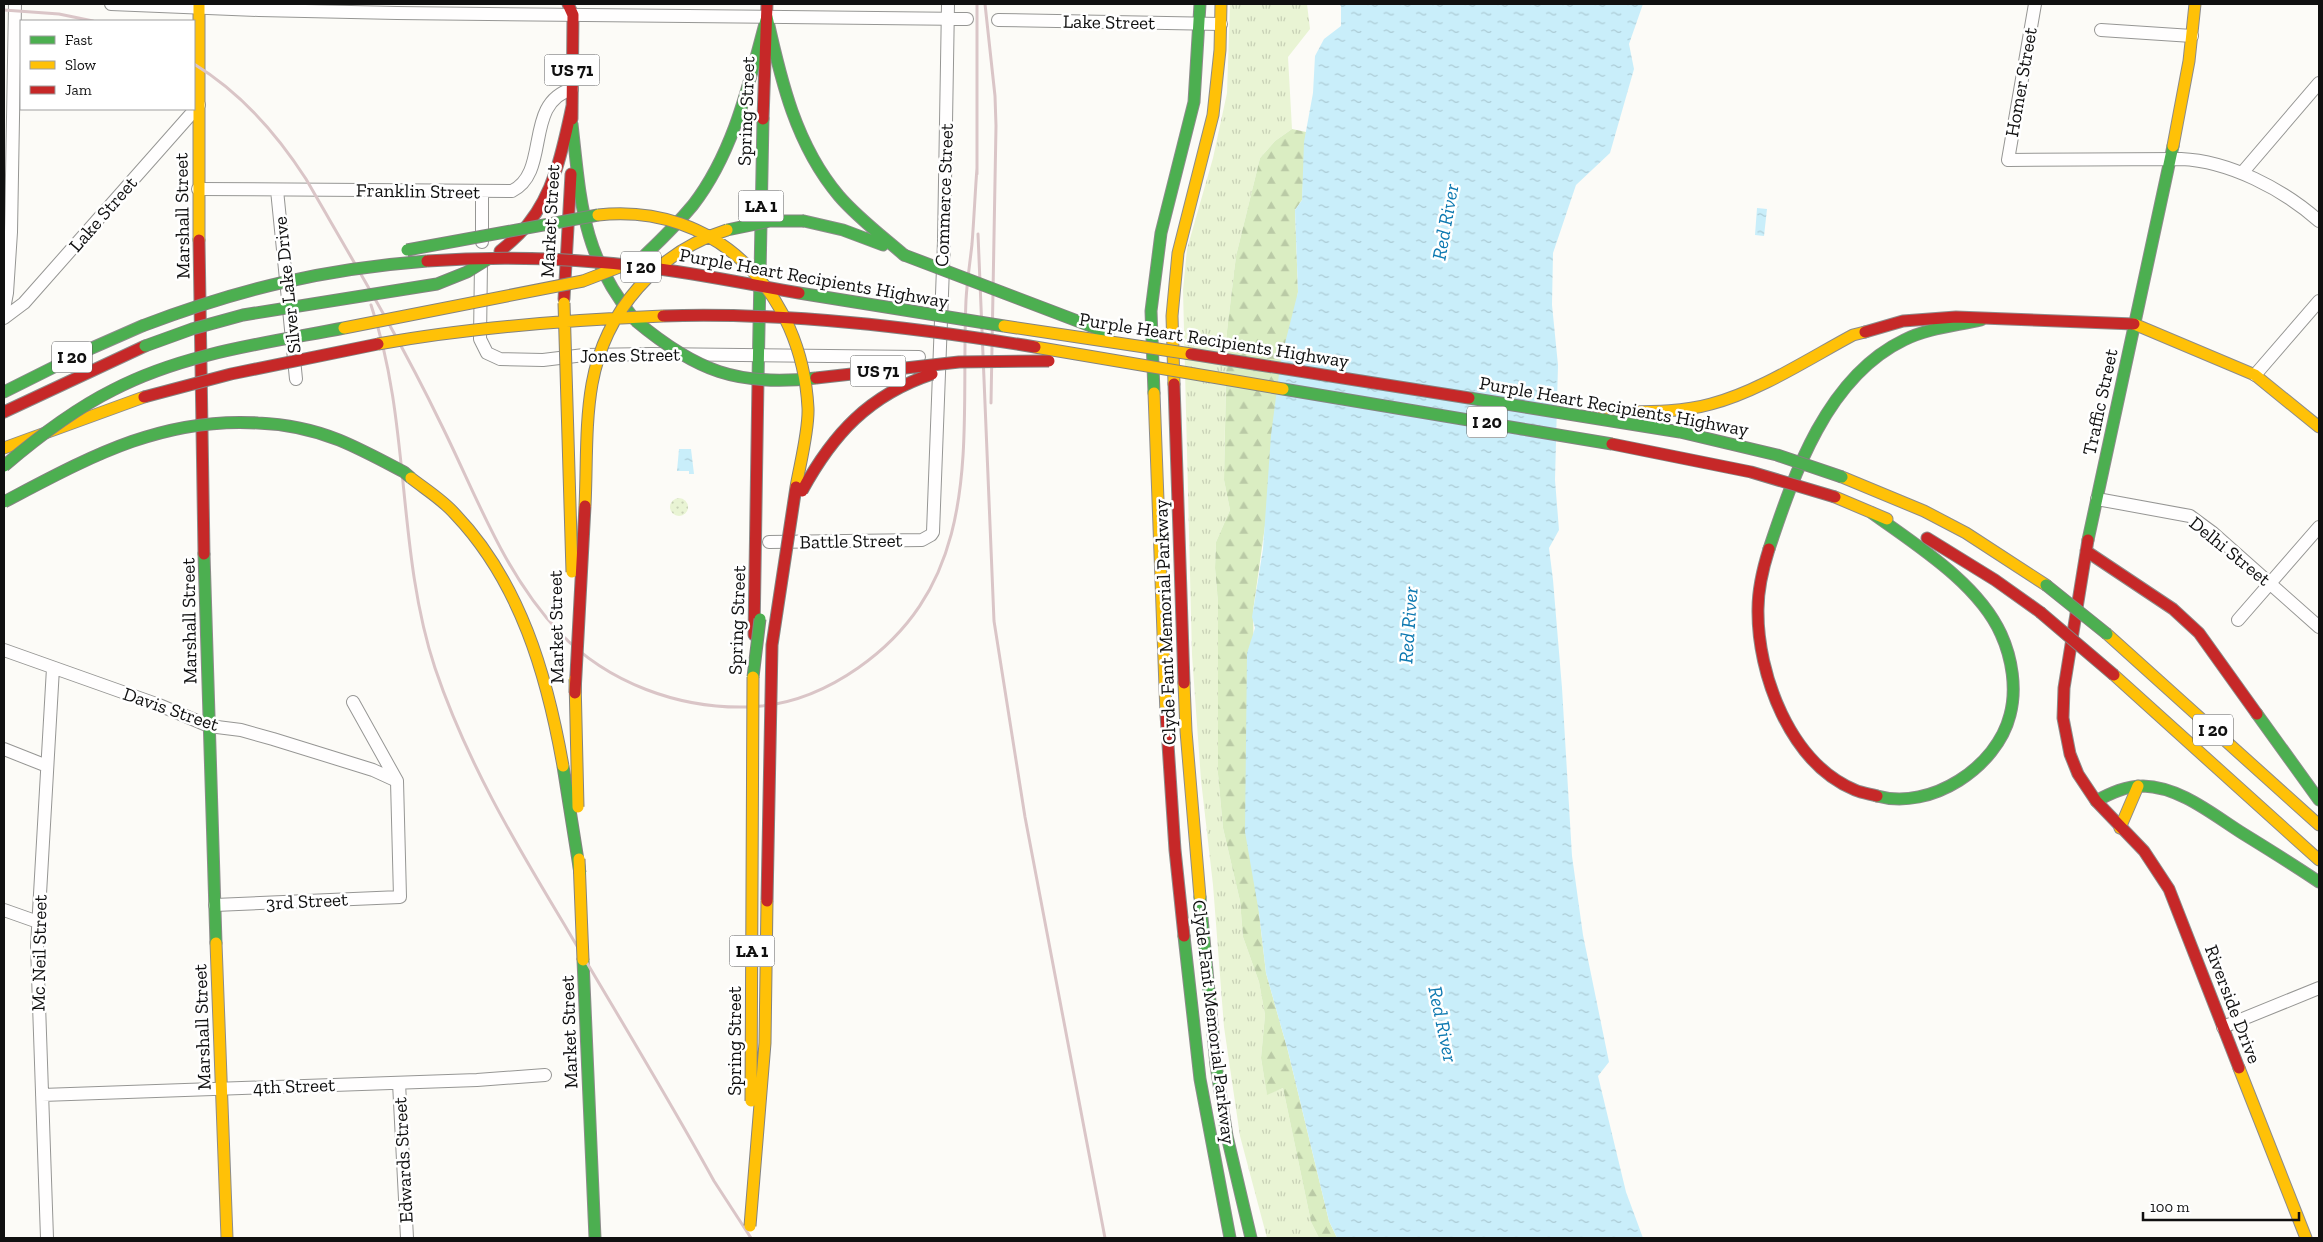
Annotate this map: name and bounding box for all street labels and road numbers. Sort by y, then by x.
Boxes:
street label: Lake Street [1063,10,1155,34]
street label: Homer Street [2000,25,2042,139]
road number: US 71 [544,54,600,86]
street label: Spring Street [733,56,759,166]
street label: Commerce Street [930,123,958,267]
street label: Marshall Street [169,153,195,279]
street label: Market Street [536,164,564,278]
street label: Lake Street [64,172,142,256]
street label: Franklin Street [356,178,480,204]
road number: LA 1 [738,190,784,222]
street label: Silver Lake Drive [268,215,306,355]
street label: Purple Heart Recipients Highway [678,243,951,313]
road number: I 20 [621,252,661,282]
street label: Purple Heart Recipients Highway [1077,307,1351,373]
road number: I 20 [52,342,92,372]
street label: Jones Street [580,343,680,367]
street label: Traffic Street [2077,347,2123,457]
road number: US 71 [850,356,906,386]
street label: Purple Heart Recipients Highway [1478,371,1751,441]
road number: I 20 [1467,407,1507,438]
street label: Clyde Fant Memorial Parkway [1149,498,1181,745]
street label: Delhi Street [2185,511,2275,591]
street label: Battle Street [799,529,903,553]
street label: Marshall Street [176,558,202,684]
street label: Spring Street [724,565,750,675]
street label: Market Street [544,570,568,684]
street label: Davis Street [120,682,222,736]
road number: I 20 [2193,714,2233,746]
street label: 3rd Street [265,887,349,915]
street label: Mc Neil Street [26,894,52,1012]
street label: Clyde Fant Memorial Parkway [1188,899,1240,1146]
road number: LA 1 [730,936,774,966]
street label: Riverside Drive [2200,941,2266,1067]
street label: Marshall Street [188,963,216,1091]
street label: Market Street [556,975,582,1089]
street label: Spring Street [723,986,746,1096]
street label: 4th Street [253,1073,335,1099]
street label: Edwards Street [388,1096,418,1224]

